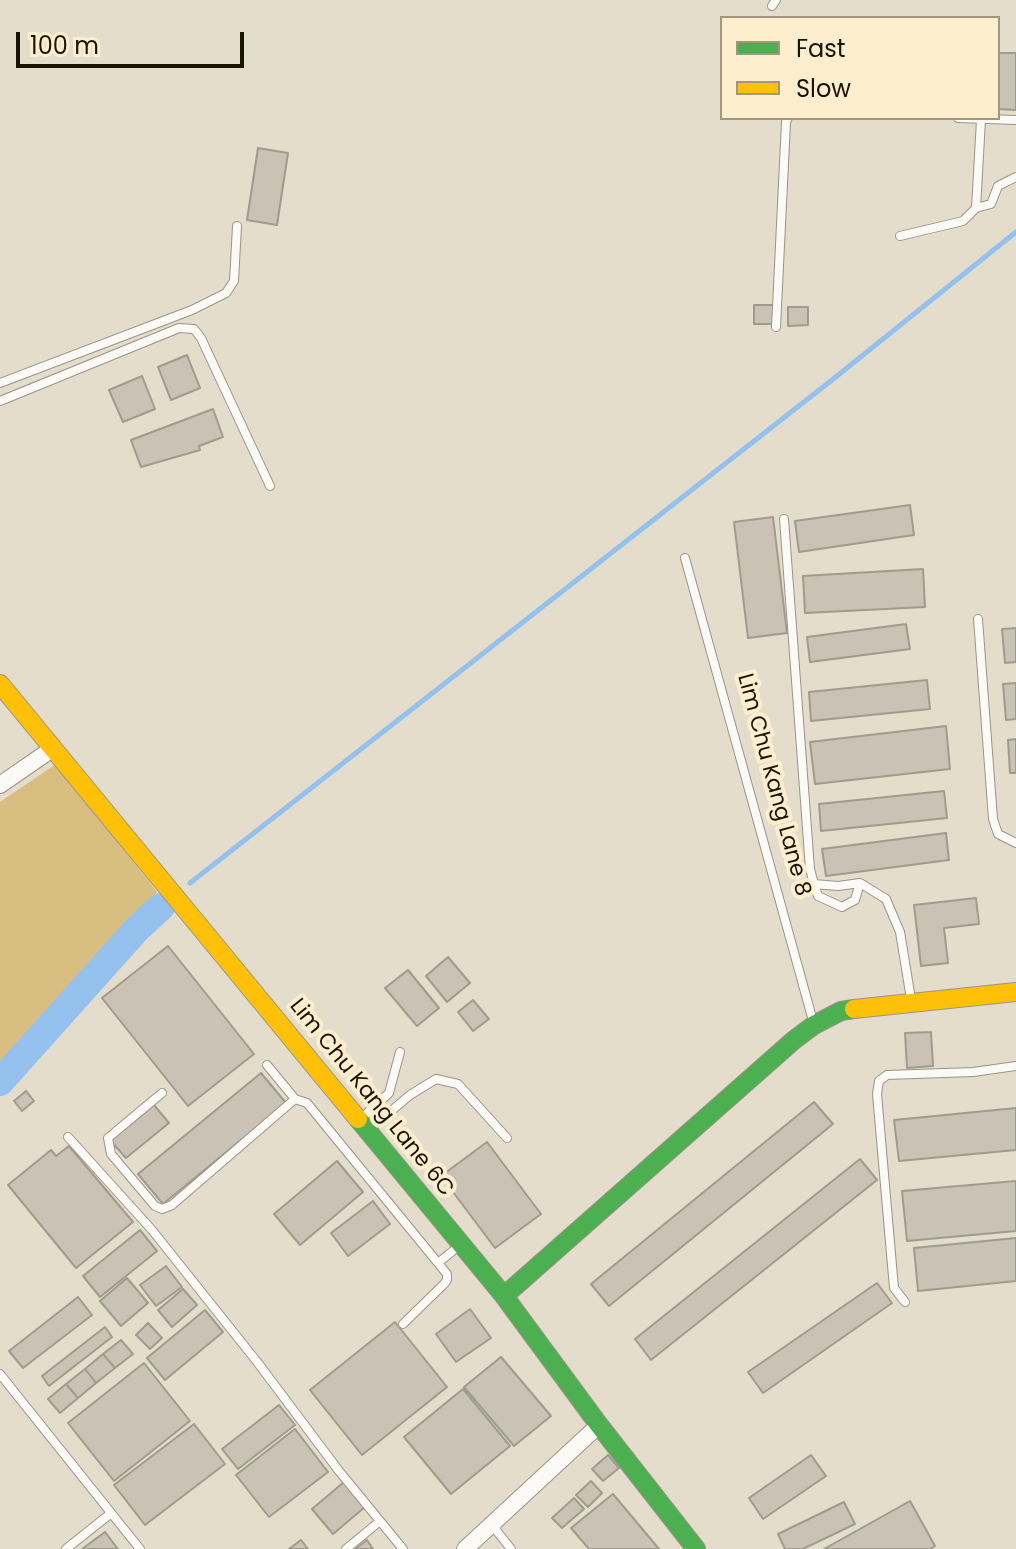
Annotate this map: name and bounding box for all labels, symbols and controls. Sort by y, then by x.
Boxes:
scale bar [20,16,248,66]
legend [720,16,1000,120]
text: 100 m [30,29,99,62]
text: Fast [796,32,846,65]
text: Slow [796,72,851,105]
street label: Lim Chu Kang Lane 8 [731,671,815,899]
street label: Lim Chu Kang Lane 6C [283,994,459,1202]

